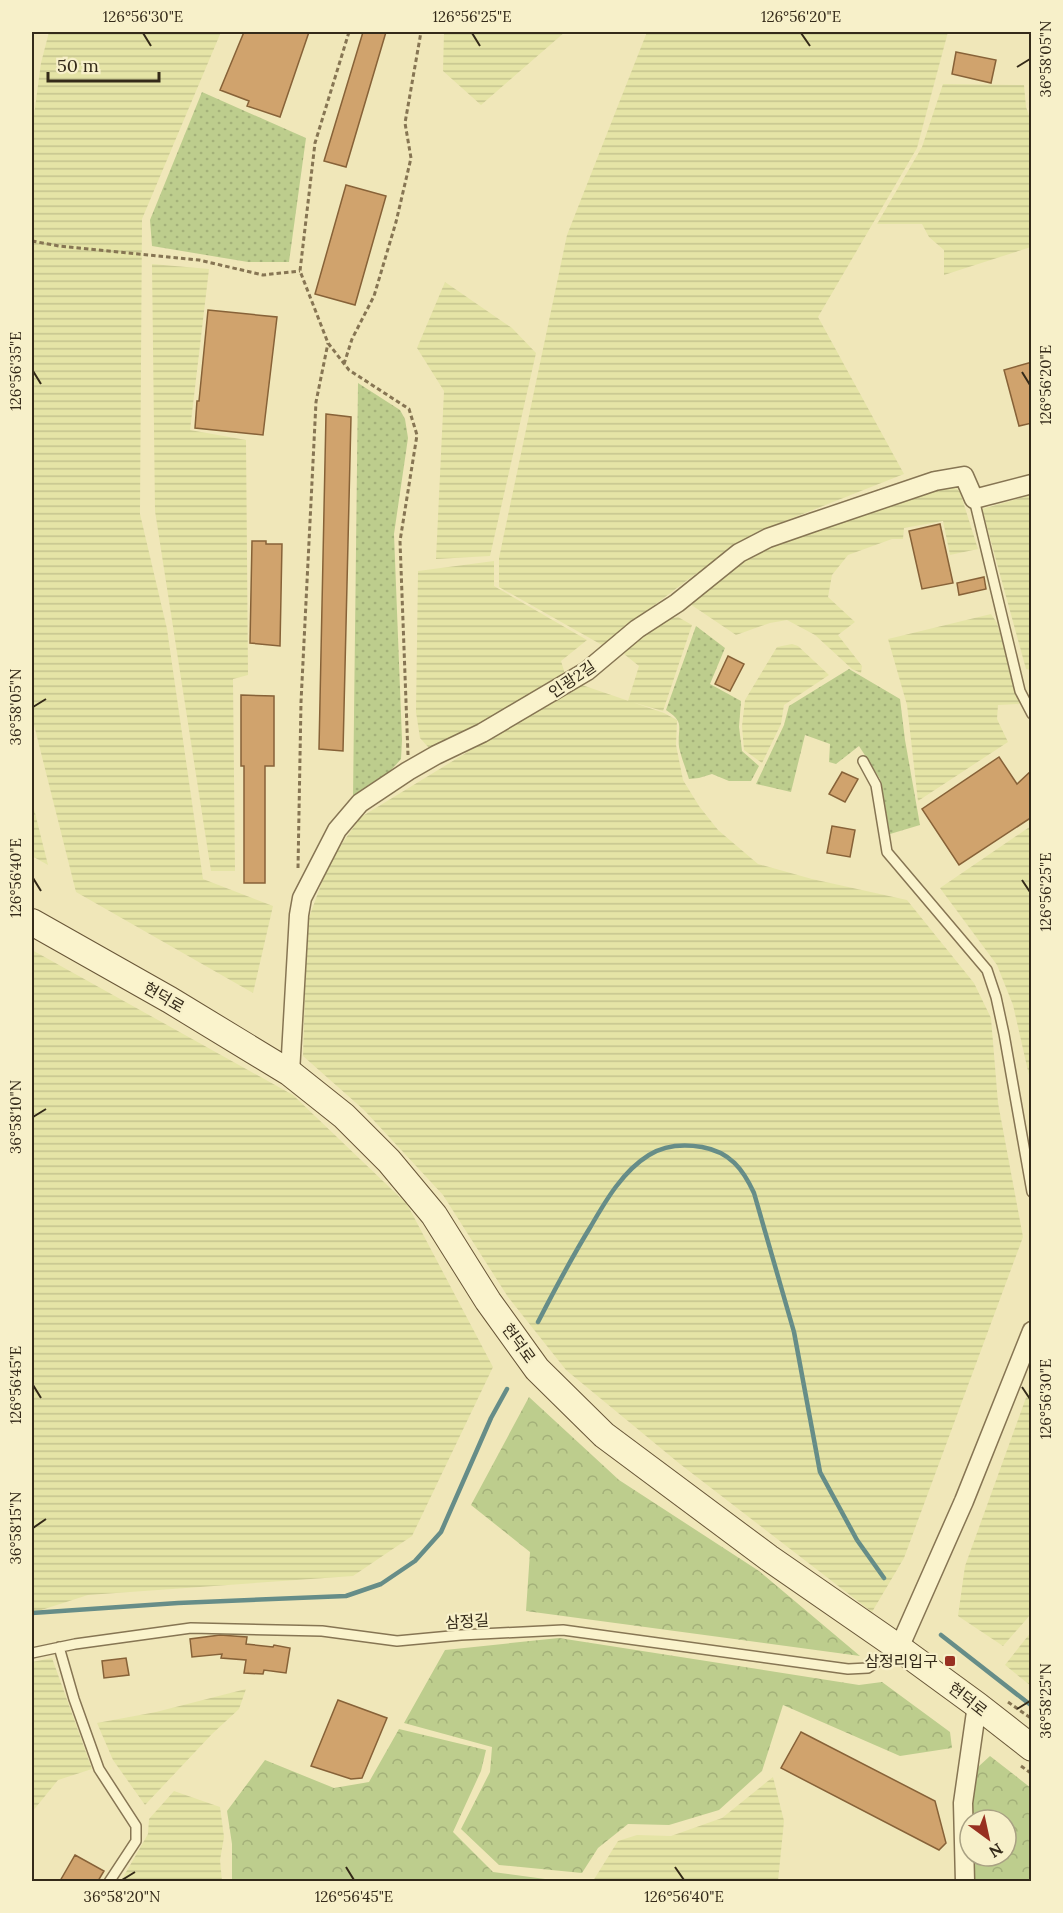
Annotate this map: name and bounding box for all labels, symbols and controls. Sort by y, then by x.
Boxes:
text: 126°56'30"E [103,7,183,26]
text: 126°56'25"E [433,7,511,26]
text: 126°56'20"E [761,7,841,26]
text: 36°58'05"N [1036,21,1055,97]
scale bar [48,45,159,83]
text: 50 m [57,54,99,77]
text: 126°56'35"E [6,331,25,411]
text: 126°56'20"E [1036,345,1055,425]
street label: 인광2길 [545,656,599,702]
text: 36°58'05"N [6,669,25,745]
text: 126°56'40"E [6,838,25,918]
text: 126°56'25"E [1036,853,1055,931]
street label: 현덕로 [140,977,188,1017]
text: 36°58'10"N [6,1080,25,1154]
street label: 현덕로 [498,1319,540,1367]
text: 126°56'45"E [6,1346,25,1424]
text: 126°56'30"E [1036,1359,1055,1439]
text: 36°58'15"N [6,1491,25,1565]
street label: 삼정길 [444,1609,490,1633]
place label: 삼정리입구 [864,1651,938,1671]
marker: 삼정리입구 [943,1654,957,1668]
text: 36°58'25"N [1036,1663,1055,1739]
street label: 현덕로 [944,1678,992,1721]
north arrow [958,1808,1018,1868]
text: N [986,1839,1007,1862]
text: 36°58'20"N [84,1887,160,1906]
text: 126°56'45"E [315,1887,393,1906]
text: 126°56'40"E [644,1887,724,1906]

